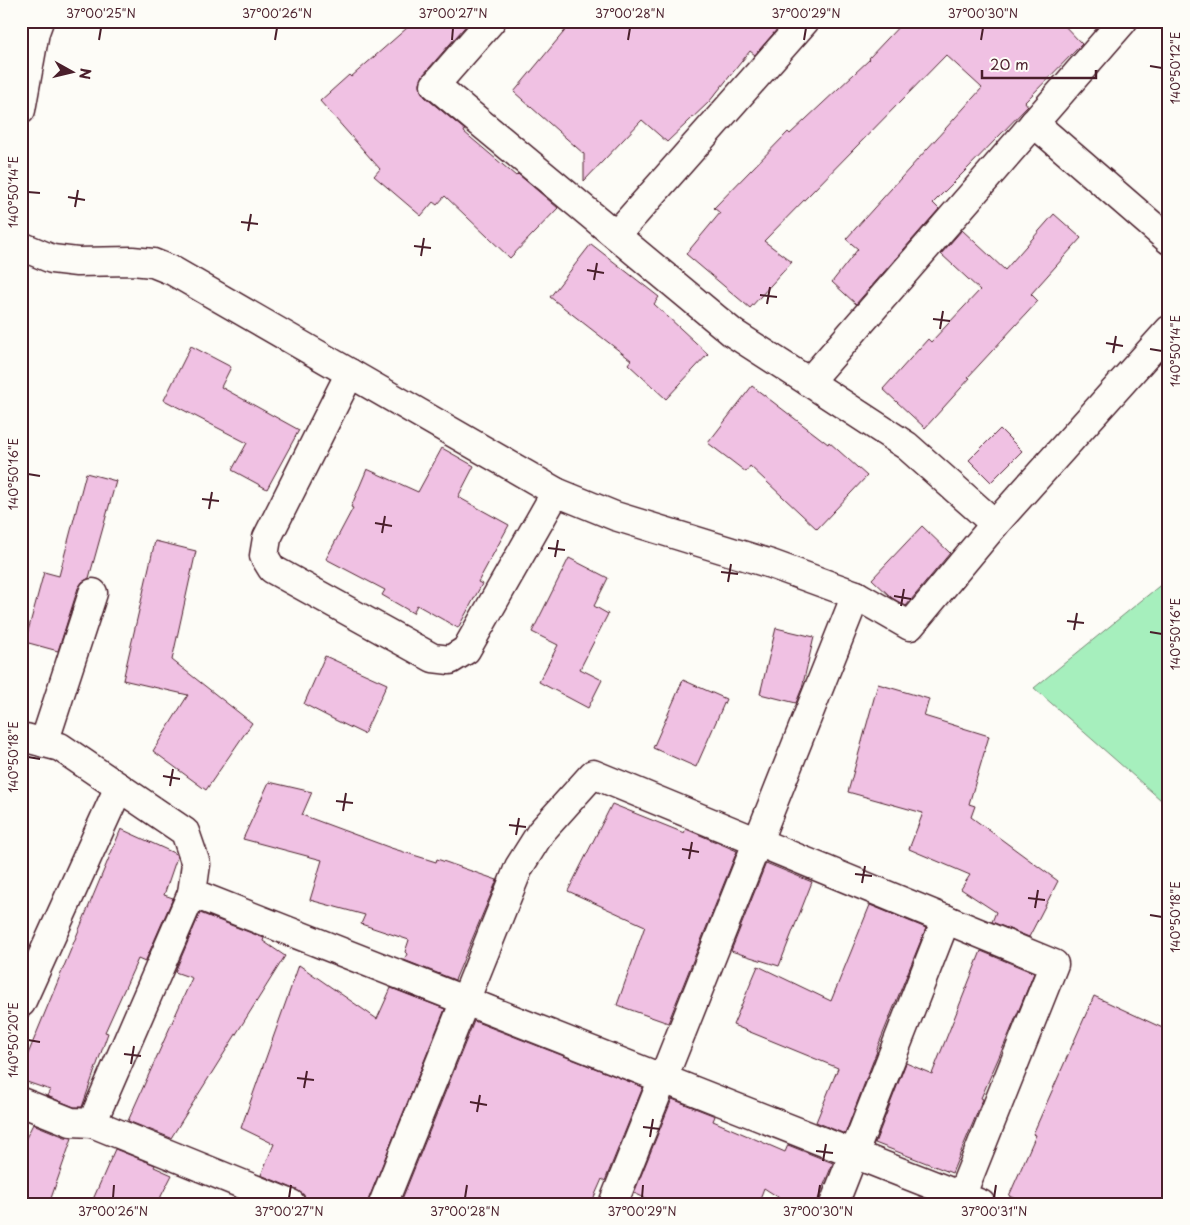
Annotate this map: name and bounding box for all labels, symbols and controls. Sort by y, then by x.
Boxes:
text: 37°00'25"N [66,4,136,22]
text: 37°00'26"N [242,4,312,22]
text: 37°00'27"N [418,4,488,22]
text: 37°00'28"N [595,4,665,22]
text: 37°00'29"N [771,4,841,22]
text: 37°00'30"N [948,4,1018,22]
text: 140°50'12"E [1166,32,1184,104]
north arrow [48,48,98,98]
scale bar [982,48,1096,80]
text: 20 m [990,52,1029,75]
text: N [74,67,97,81]
text: 140°50'14"E [4,156,22,228]
text: 140°50'14"E [1166,315,1184,387]
text: 140°50'16"E [4,438,22,510]
text: 140°50'16"E [1166,598,1184,670]
text: 140°50'18"E [4,721,22,793]
text: 140°50'18"E [1166,881,1184,953]
text: 140°50'20"E [4,1002,22,1078]
text: 37°00'26"N [78,1202,148,1220]
text: 37°00'27"N [254,1202,324,1220]
text: 37°00'28"N [430,1202,500,1220]
text: 37°00'29"N [607,1202,677,1220]
text: 37°00'30"N [783,1202,853,1220]
text: 37°00'31"N [961,1202,1027,1220]

